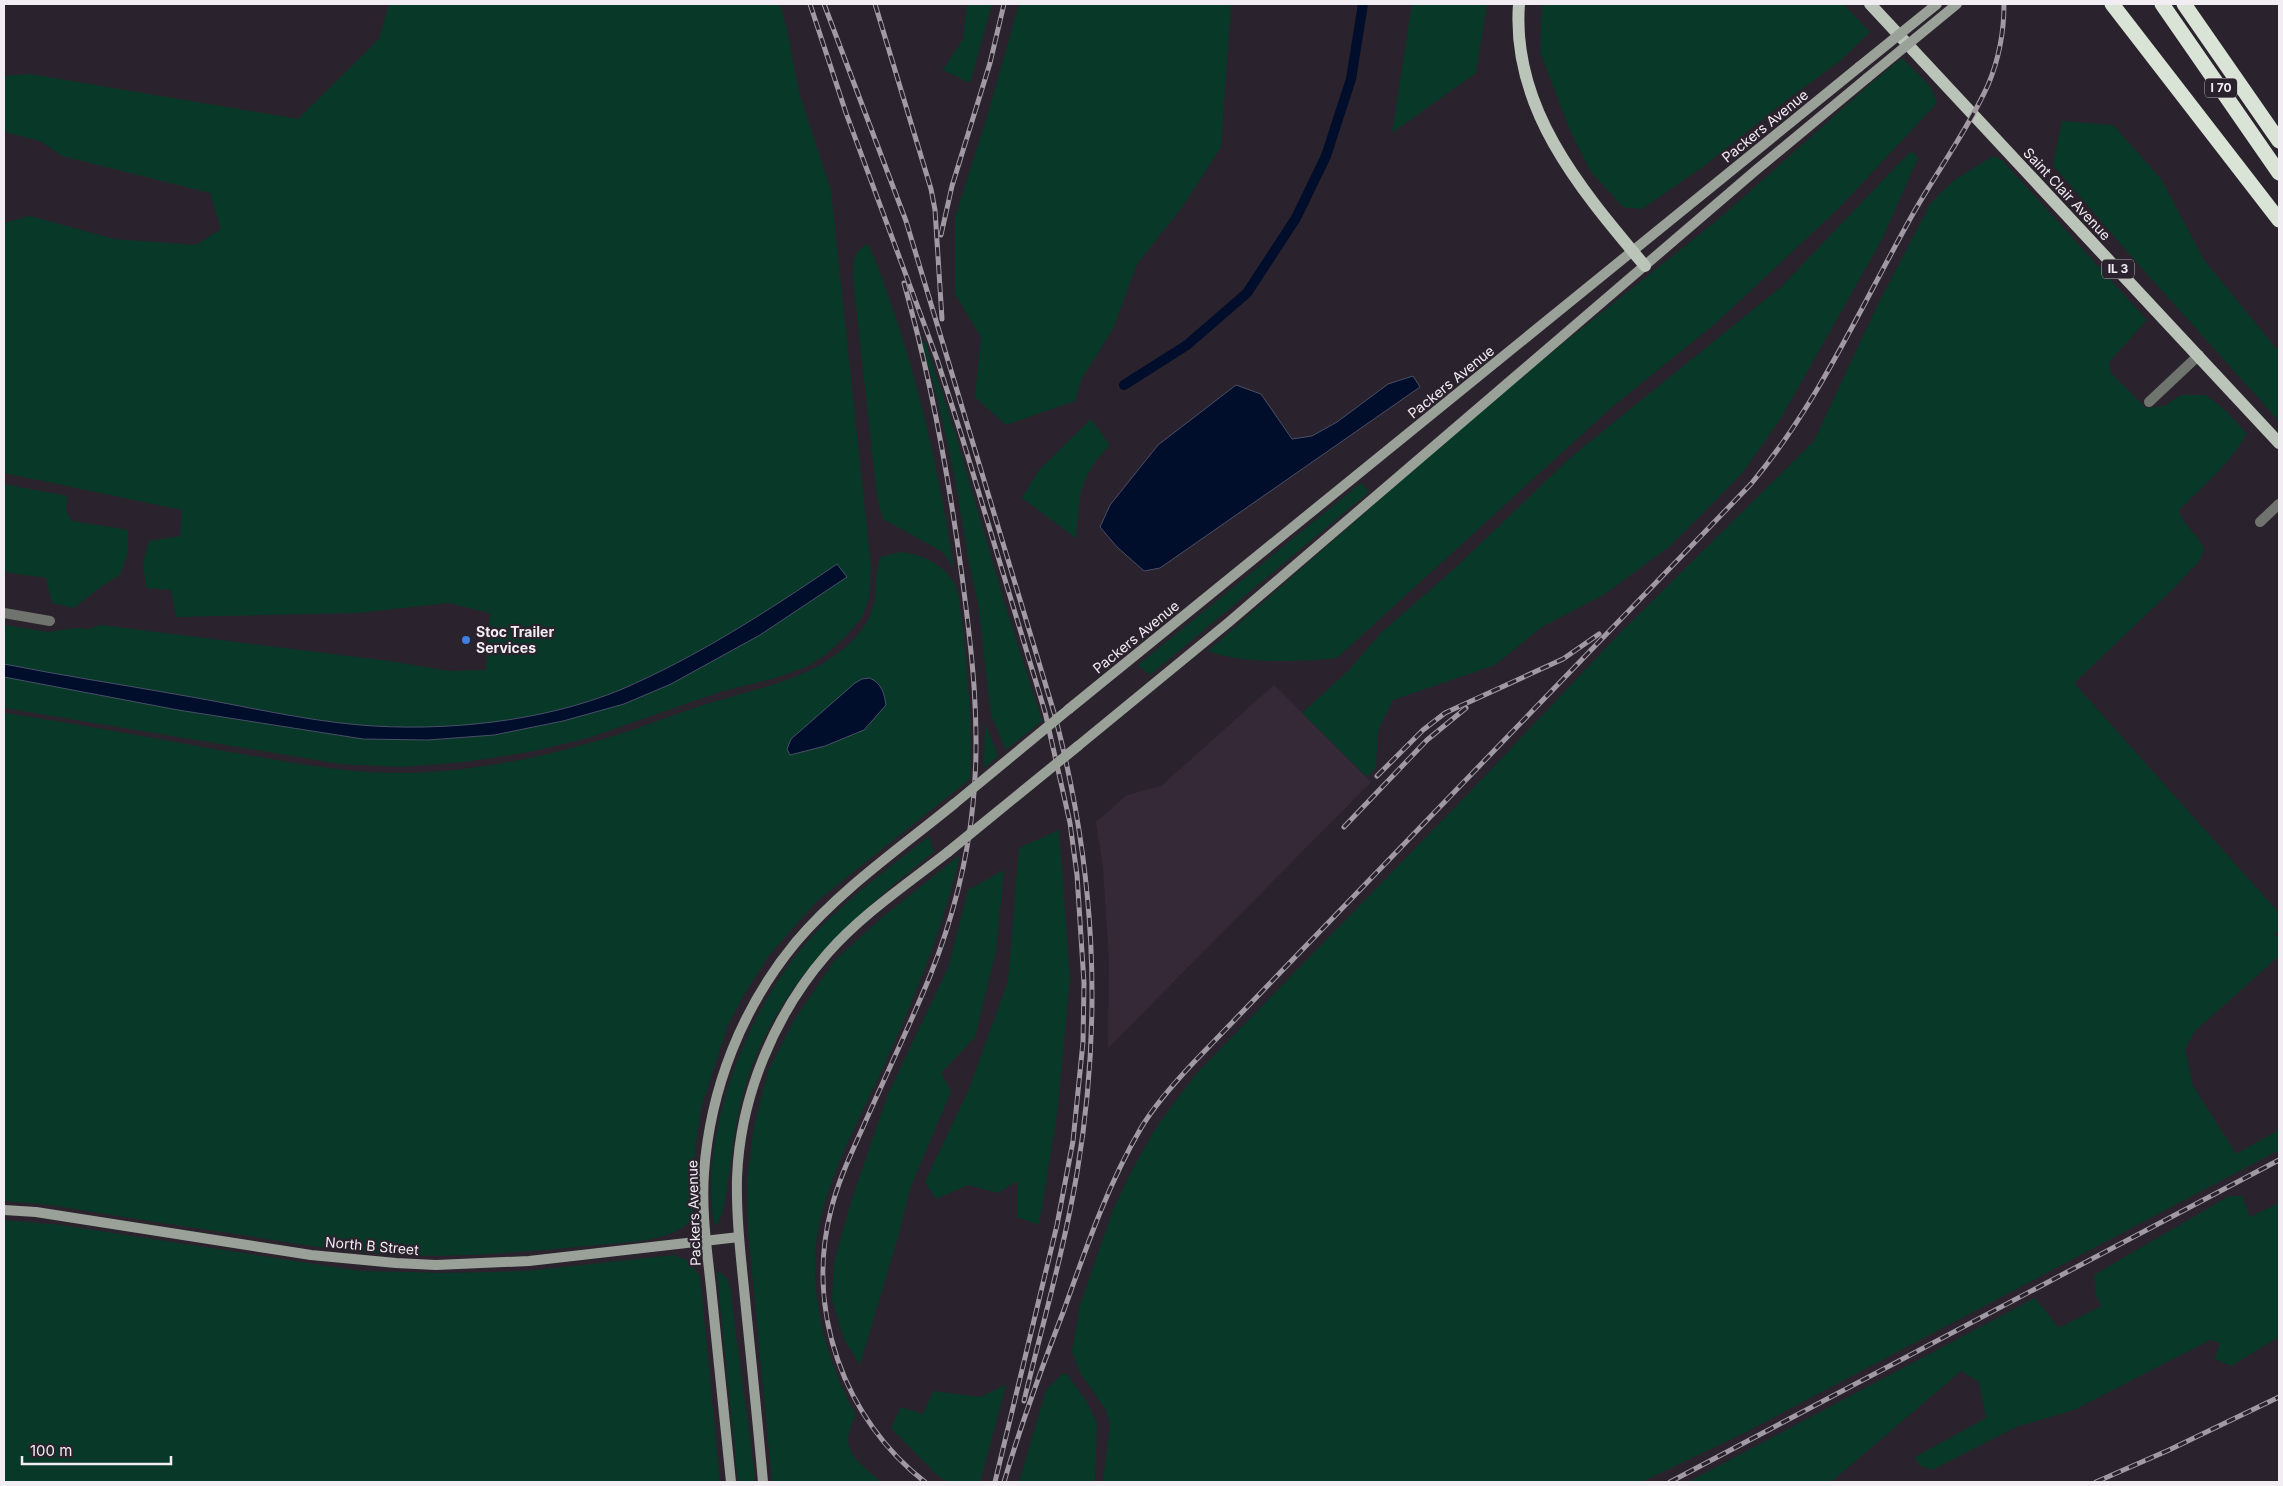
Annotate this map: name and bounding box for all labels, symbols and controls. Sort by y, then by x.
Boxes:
road number: I 70 [2205,78,2237,98]
street label: Packers Avenue [1718,86,1811,166]
street label: Saint Clair Avenue [2020,144,2115,243]
road number: IL 3 [2102,260,2134,278]
street label: Packers Avenue [1404,342,1497,422]
street label: Packers Avenue [1089,597,1182,677]
place label: Stoc Trailer Services [476,623,554,656]
marker: Stoc Trailer Services [460,634,472,646]
street label: Packers Avenue [683,1160,704,1266]
street label: North B Street [325,1233,420,1258]
scale bar [22,1434,171,1466]
text: 100 m [30,1441,72,1460]

